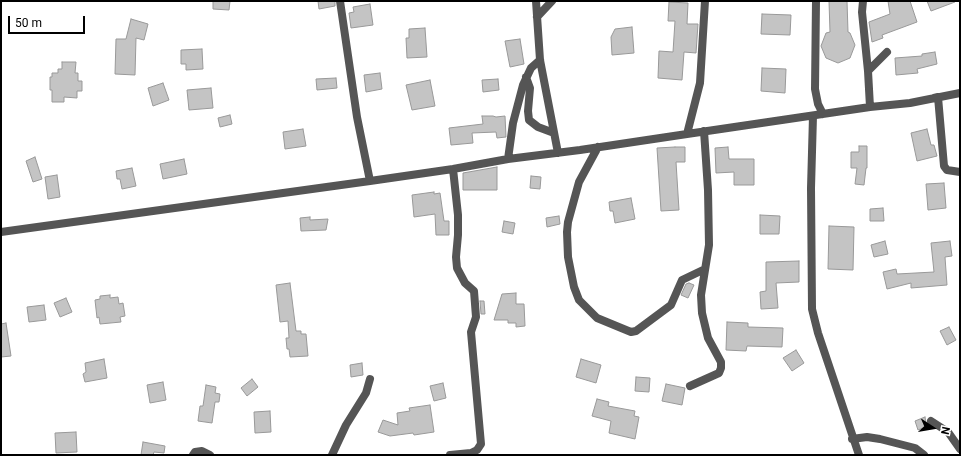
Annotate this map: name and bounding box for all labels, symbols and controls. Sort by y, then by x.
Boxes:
scale bar [10,8,87,34]
text: 50 m [15,16,42,30]
north arrow [913,408,953,448]
text: N [938,425,952,436]

